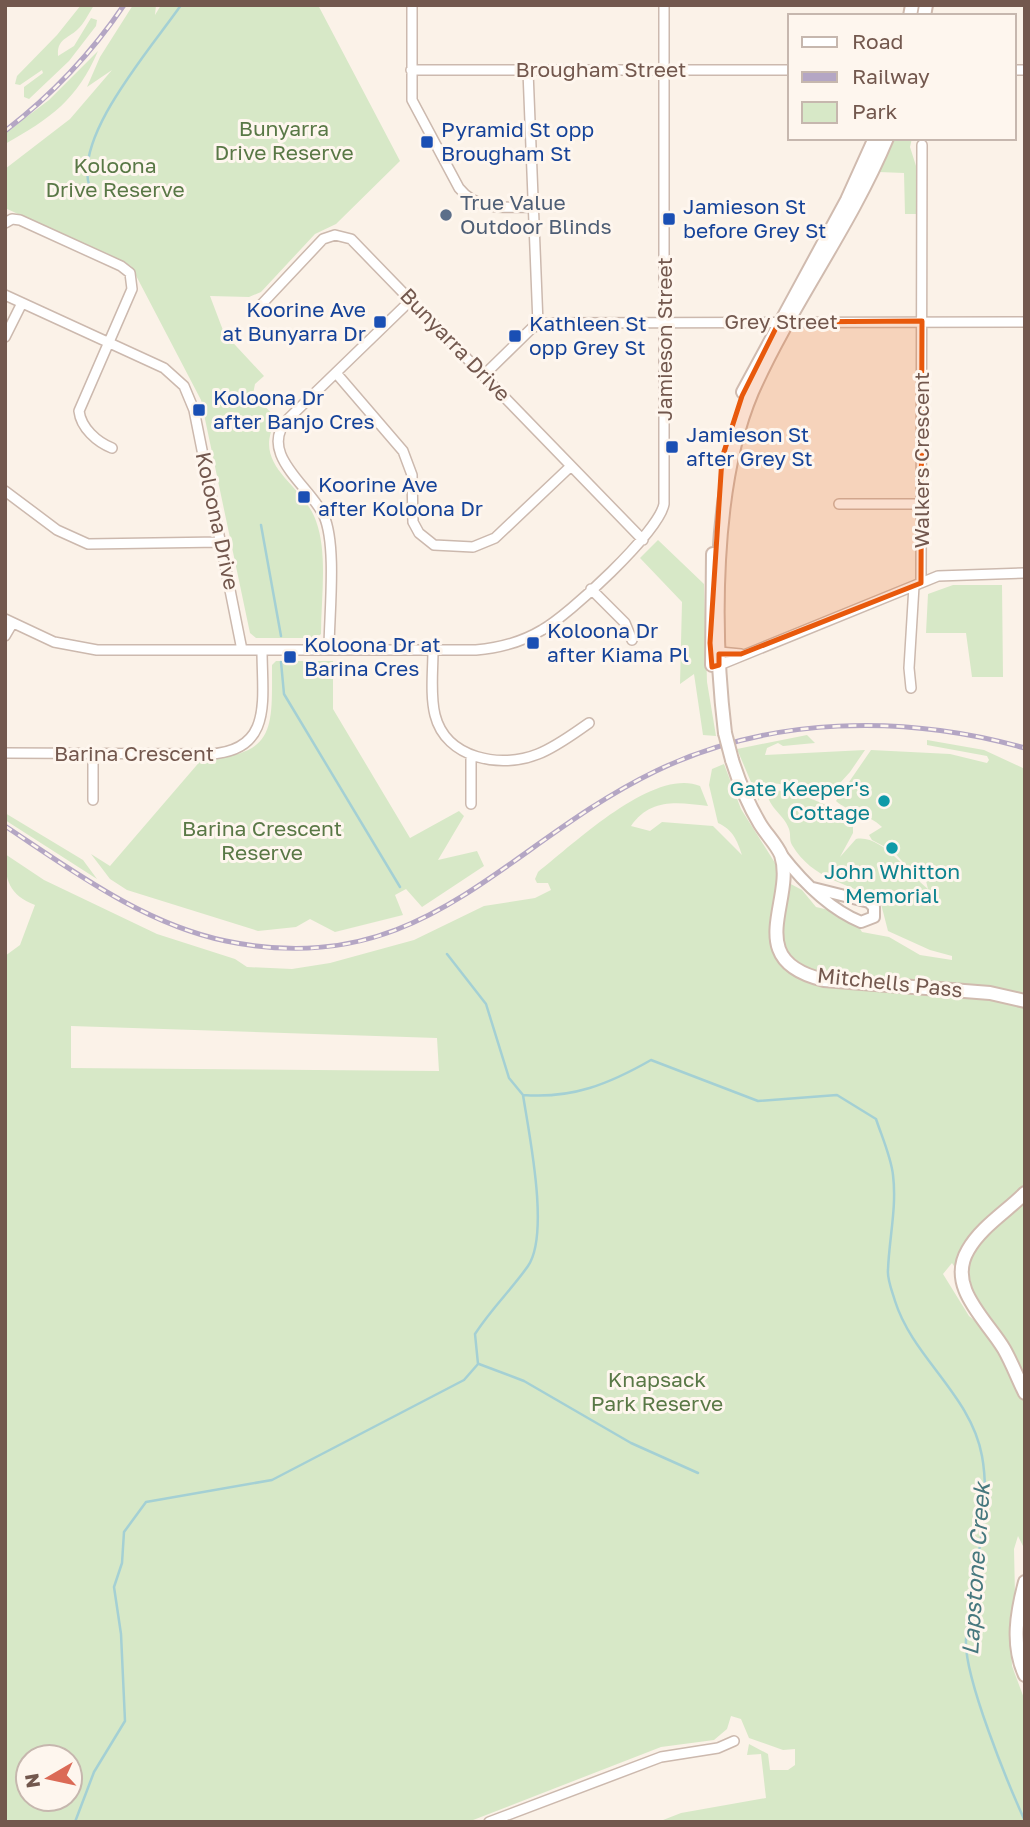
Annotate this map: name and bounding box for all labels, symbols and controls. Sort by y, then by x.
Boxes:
legend [788,14,1016,140]
text: Road [852,28,903,54]
street label: Brougham Street [515,56,687,82]
text: Railway [852,63,930,89]
text: Park [852,98,898,124]
park label: Bunyarra Drive Reserve [214,115,354,165]
place label: Pyramid St opp Brougham St [441,116,594,166]
marker: Pyramid St opp Brougham St [419,134,435,150]
park label: Koloona Drive Reserve [45,152,185,202]
place label: True Value Outdoor Blinds [460,189,612,239]
place label: Jamieson St before Grey St [683,193,826,243]
marker: True Value Outdoor Blinds [438,207,454,223]
marker: Jamieson St before Grey St [661,211,677,227]
street label: Jamieson Street [651,257,677,421]
street label: Bunyarra Drive [395,282,516,406]
place label: Koorine Ave at Bunyarra Dr [222,296,366,346]
street label: Grey Street [724,308,838,334]
place label: Kathleen St opp Grey St [529,310,647,360]
marker: Koorine Ave at Bunyarra Dr [372,314,388,330]
marker: Kathleen St opp Grey St [507,328,523,344]
street label: Walkers Crescent [908,372,934,548]
place label: Koloona Dr after Banjo Cres [213,384,375,434]
marker: Koloona Dr after Banjo Cres [191,402,207,418]
place label: Jamieson St after Grey St [686,421,813,471]
marker: Jamieson St after Grey St [664,439,680,455]
street label: Koloona Drive [191,449,245,592]
place label: Koorine Ave after Koloona Dr [318,471,483,521]
marker: Koorine Ave after Koloona Dr [296,489,312,505]
place label: Koloona Dr after Kiama Pl [547,617,689,667]
place label: Koloona Dr at Barina Cres [304,631,441,681]
marker: Koloona Dr after Kiama Pl [525,635,541,651]
marker: Koloona Dr at Barina Cres [282,649,298,665]
street label: Barina Crescent [54,740,214,766]
place label: Gate Keeper's Cottage [729,775,870,825]
marker: Gate Keeper's Cottage [876,793,892,809]
park label: Barina Crescent Reserve [182,815,342,865]
marker: John Whitton Memorial [884,840,900,856]
place label: John Whitton Memorial [824,858,960,908]
street label: Mitchells Pass [816,961,964,1003]
park label: Knapsack Park Reserve [591,1366,723,1416]
water label: Lapstone Creek [955,1480,995,1656]
north arrow [14,1743,84,1813]
text: N [19,1772,44,1790]

